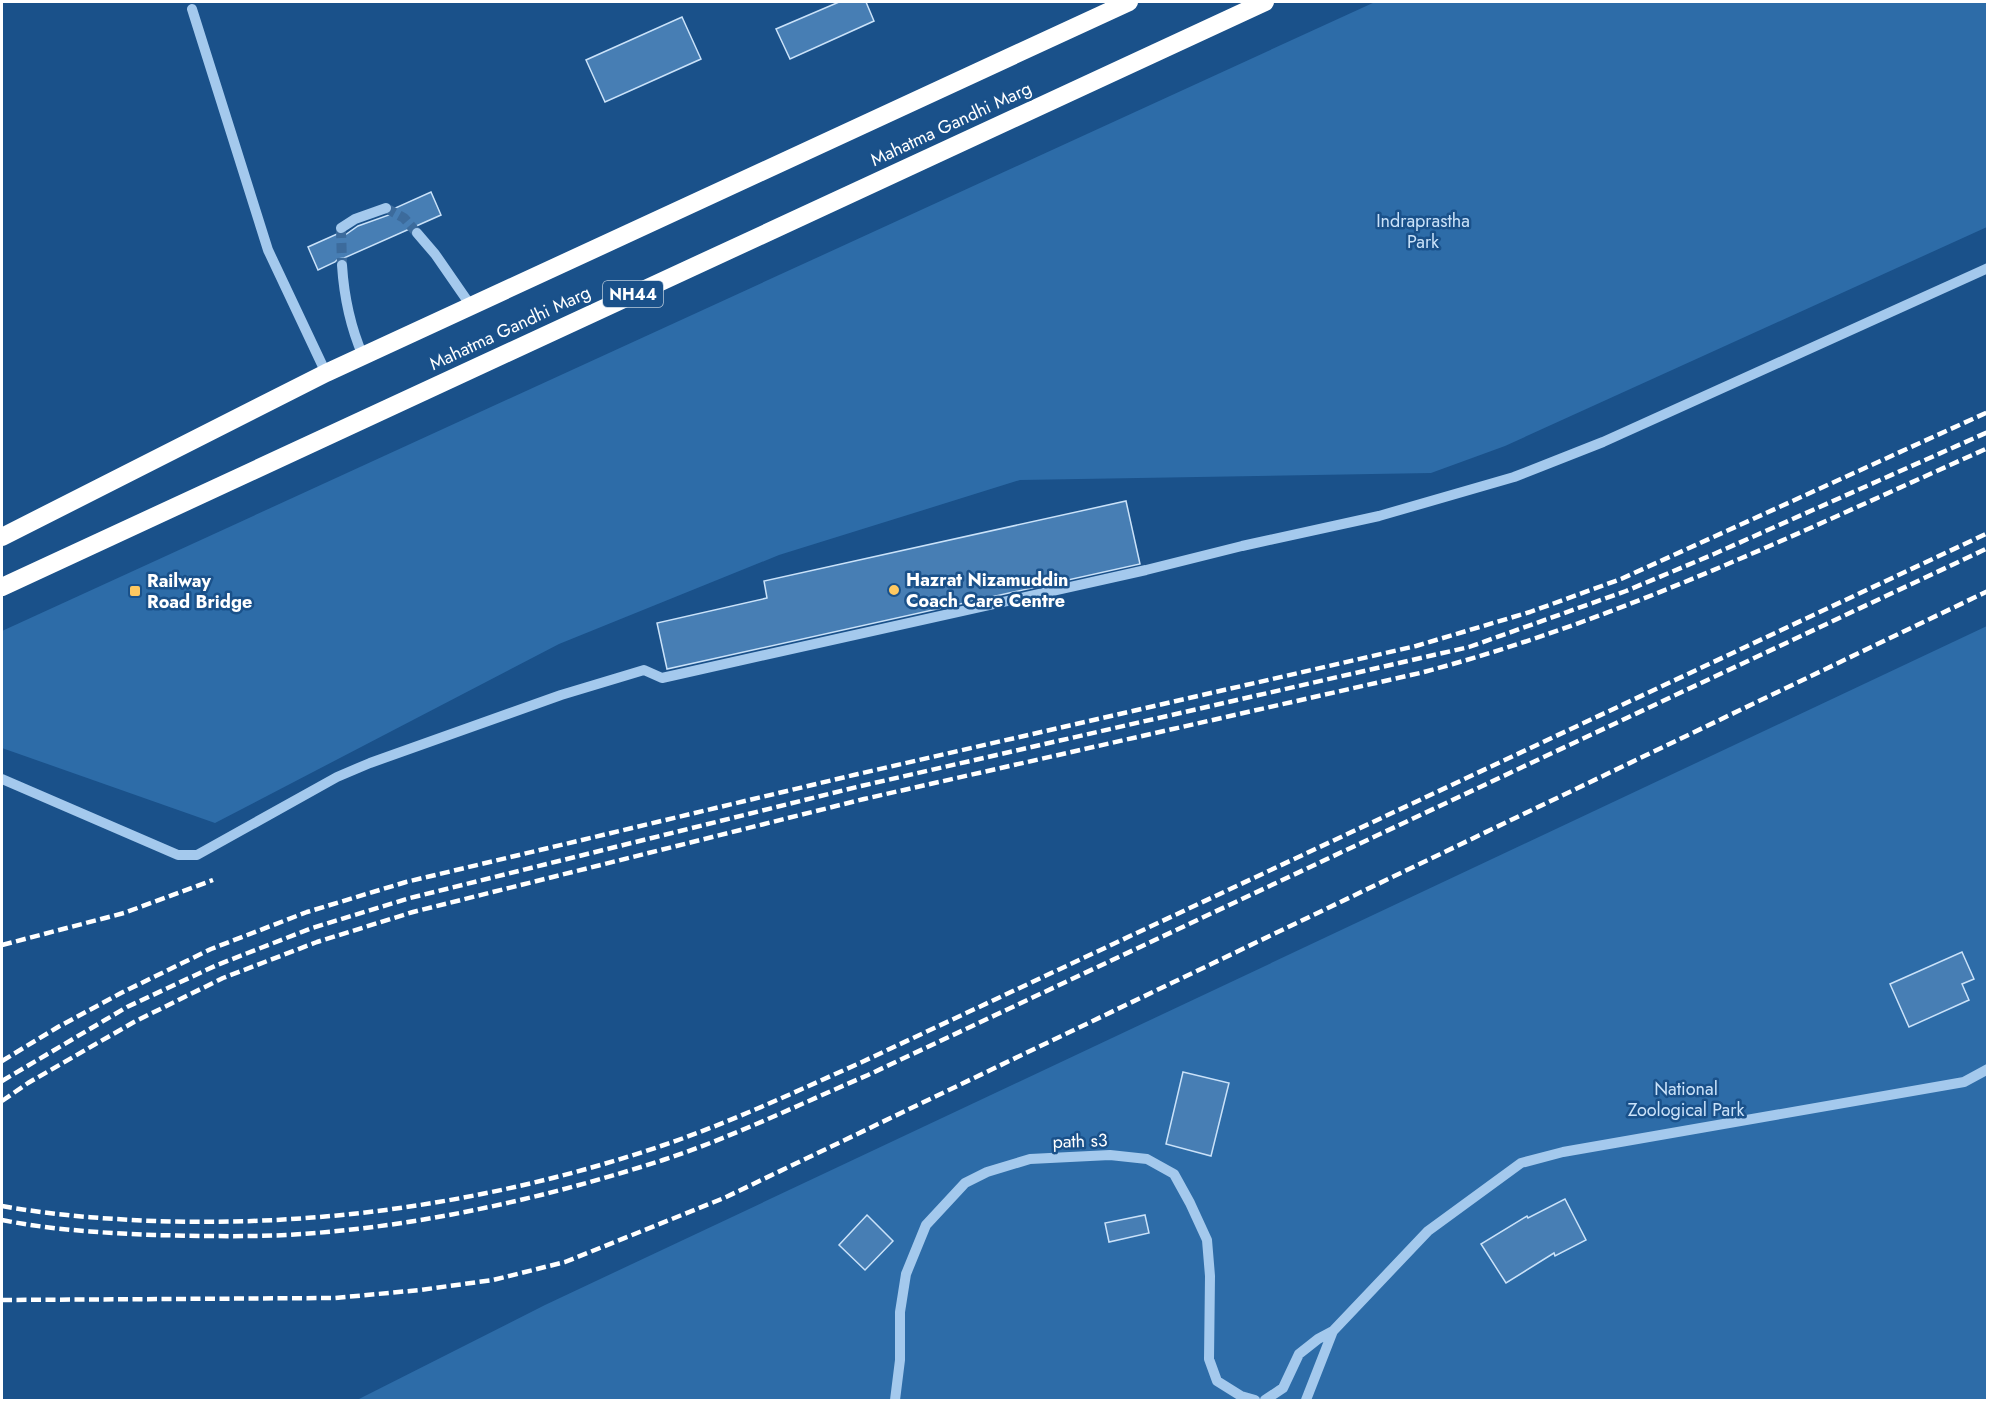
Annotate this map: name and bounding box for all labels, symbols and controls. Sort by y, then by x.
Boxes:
street label: Mahatma Gandhi Marg [866,75,1036,173]
park label: Indraprastha Park [1376,208,1470,255]
street label: Mahatma Gandhi Marg [425,279,595,377]
road number: NH44 [603,281,663,307]
place label: Hazrat Nizamuddin Coach Care Centre [906,567,1068,614]
place label: Railway Road Bridge [147,568,252,615]
marker: Hazrat Nizamuddin Coach Care Centre [887,583,901,597]
marker: Railway Road Bridge [128,584,142,598]
park label: National Zoological Park [1628,1076,1744,1123]
street label: path s3 [1052,1127,1108,1155]

